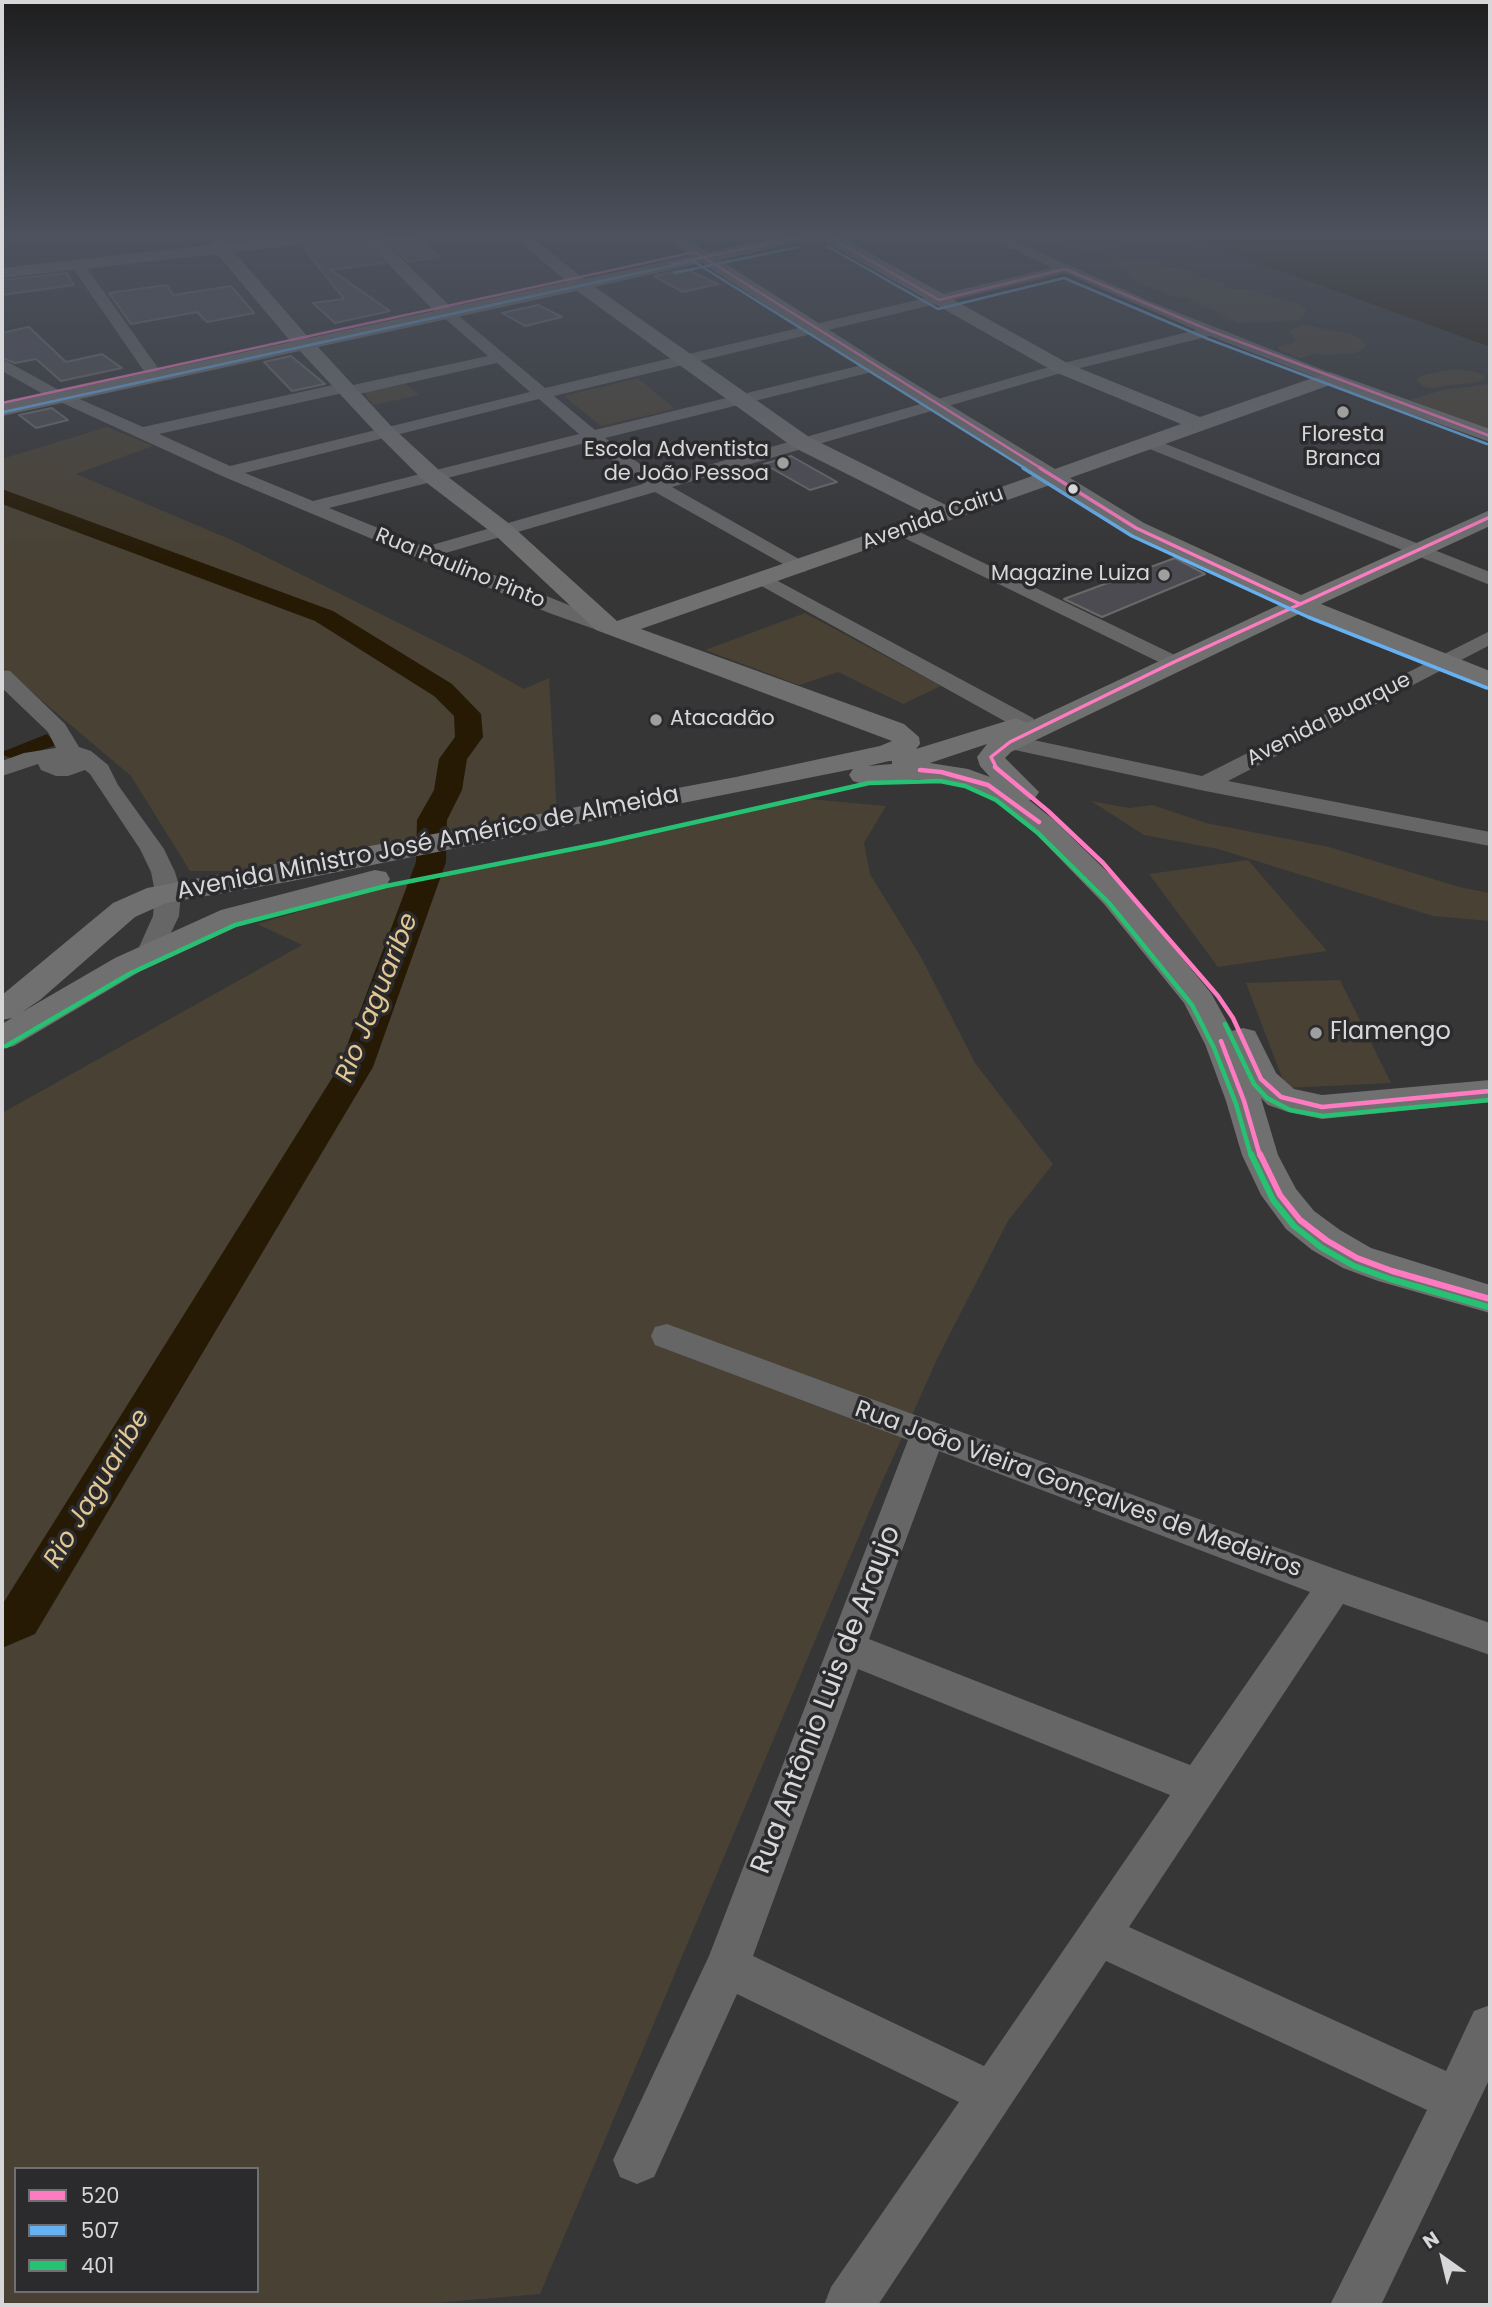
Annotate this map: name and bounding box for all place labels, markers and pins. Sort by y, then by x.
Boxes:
marker: Floresta Branca [1335,404,1351,420]
place label: Floresta Branca [1302,423,1384,473]
place label: Escola Adventista de João Pessoa [584,438,769,488]
marker: Escola Adventista de João Pessoa [775,455,791,471]
unlabelled marker [1066,482,1080,496]
place label: Magazine Luiza [991,562,1150,588]
marker: Magazine Luiza [1156,567,1172,583]
place label: Atacadão [670,707,775,733]
marker: Atacadão [648,712,664,728]
place label: Flamengo [1330,1019,1451,1047]
marker: Flamengo [1308,1025,1324,1041]

